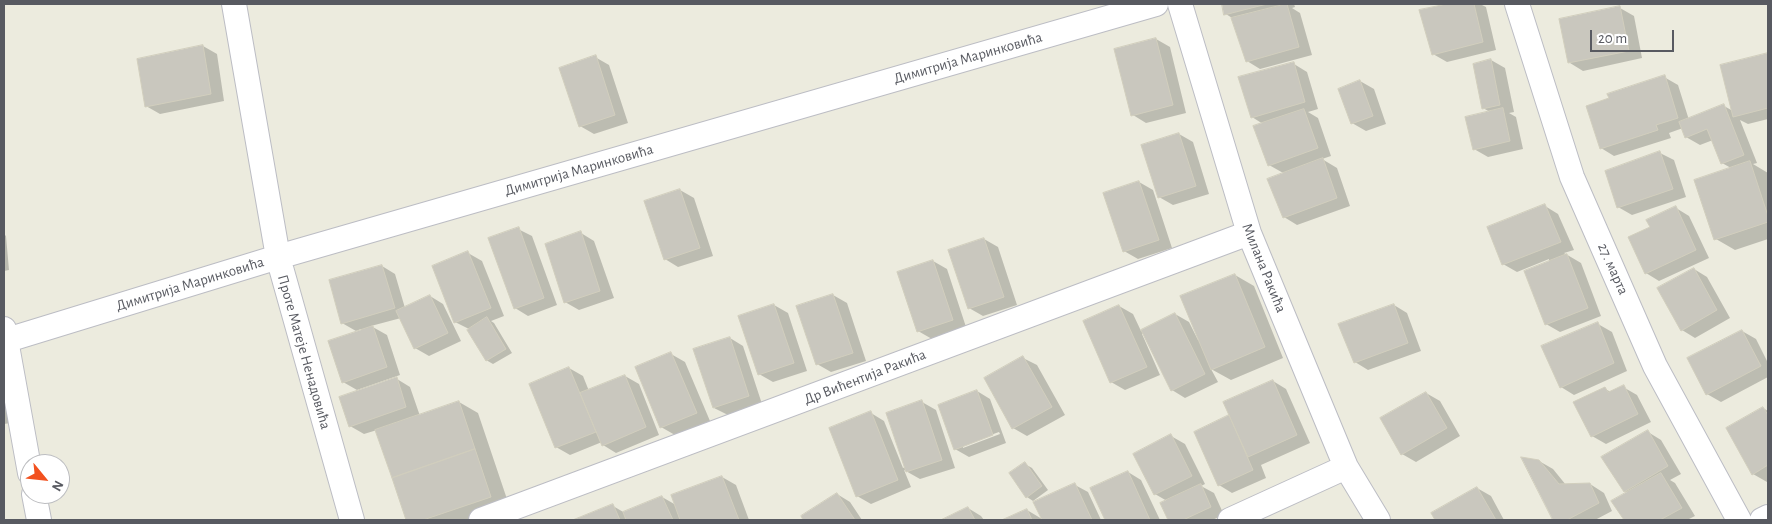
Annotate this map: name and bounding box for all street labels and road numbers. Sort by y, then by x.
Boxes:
street label: Димитрија Маринковића [892,28,1044,88]
street label: Димитрија Маринковића [503,140,655,200]
street label: Милана Ракића [1238,221,1290,315]
street label: 27. марта [1594,240,1632,298]
street label: Димитрија Маринковића [114,253,266,315]
street label: Проте Матеје Ненадовића [273,273,335,431]
street label: Др Вићентија Ракића [801,345,929,409]

